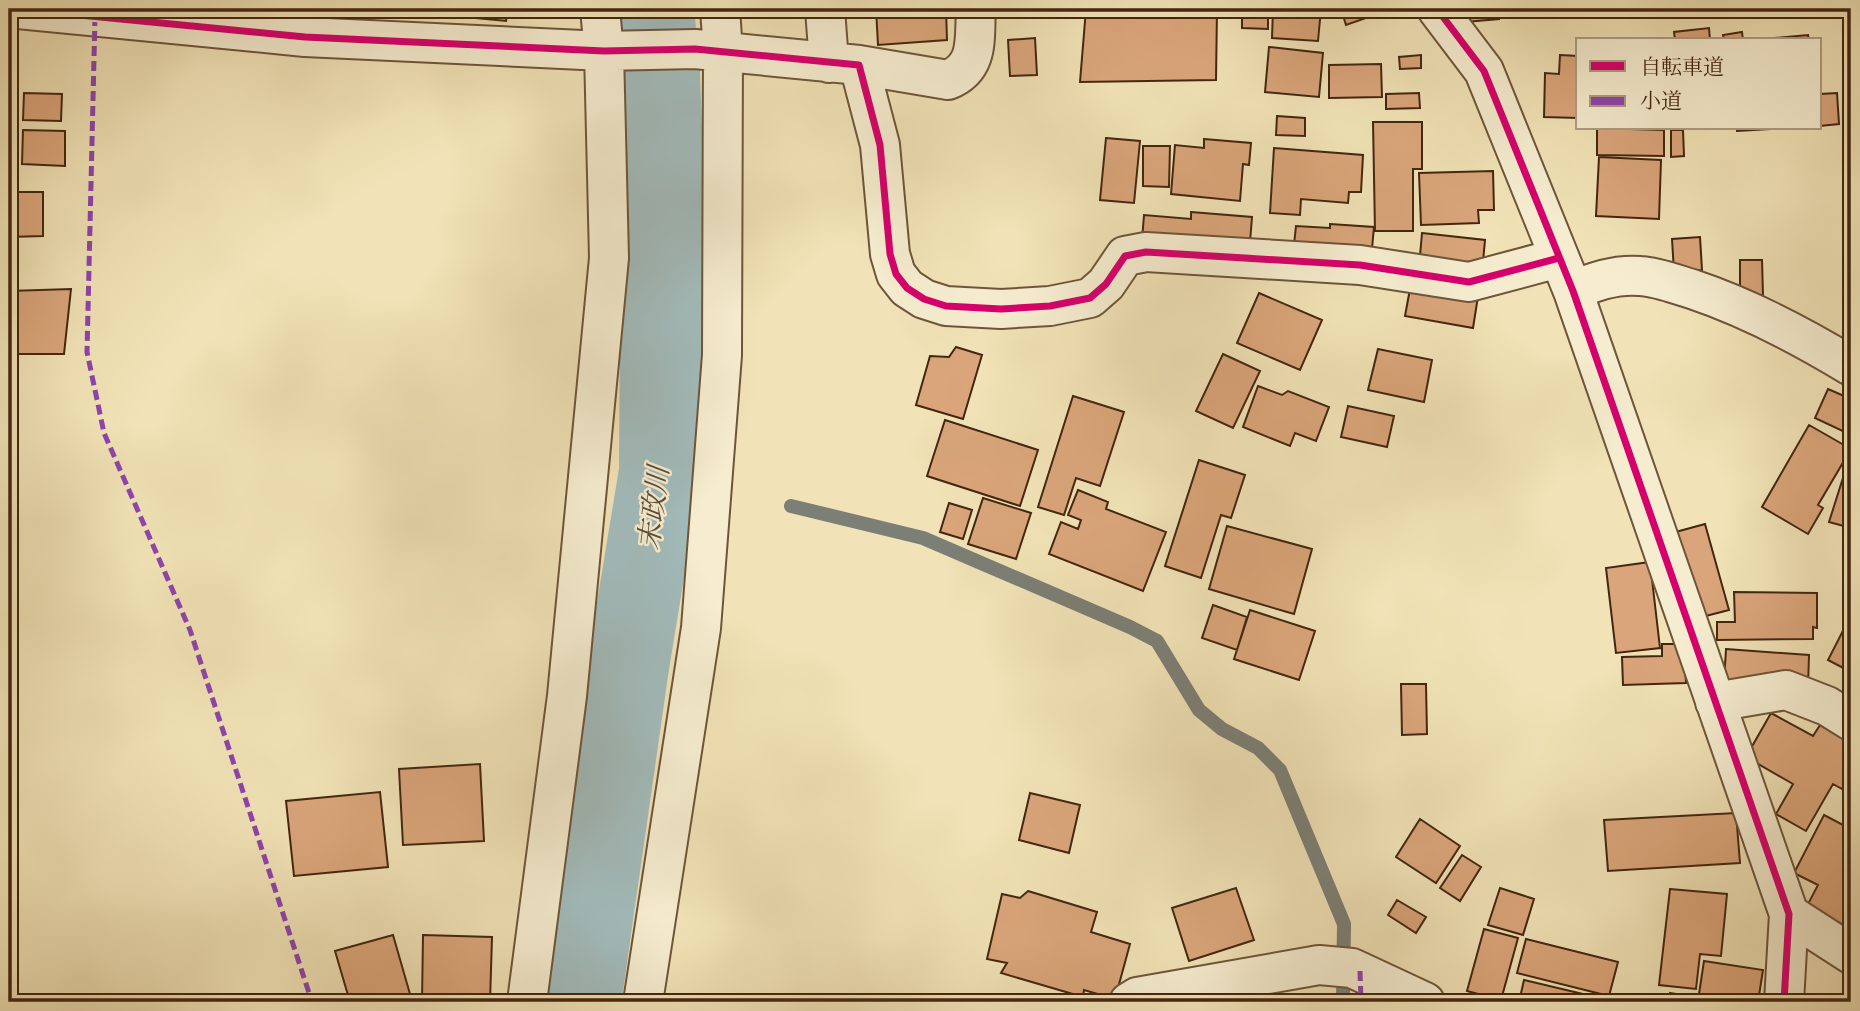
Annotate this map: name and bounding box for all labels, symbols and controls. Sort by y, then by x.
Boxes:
legend [1576,38,1822,130]
text: 自転車道 [1640,53,1724,81]
text: 小道 [1640,87,1682,115]
water label: 末政川 [630,461,678,552]

